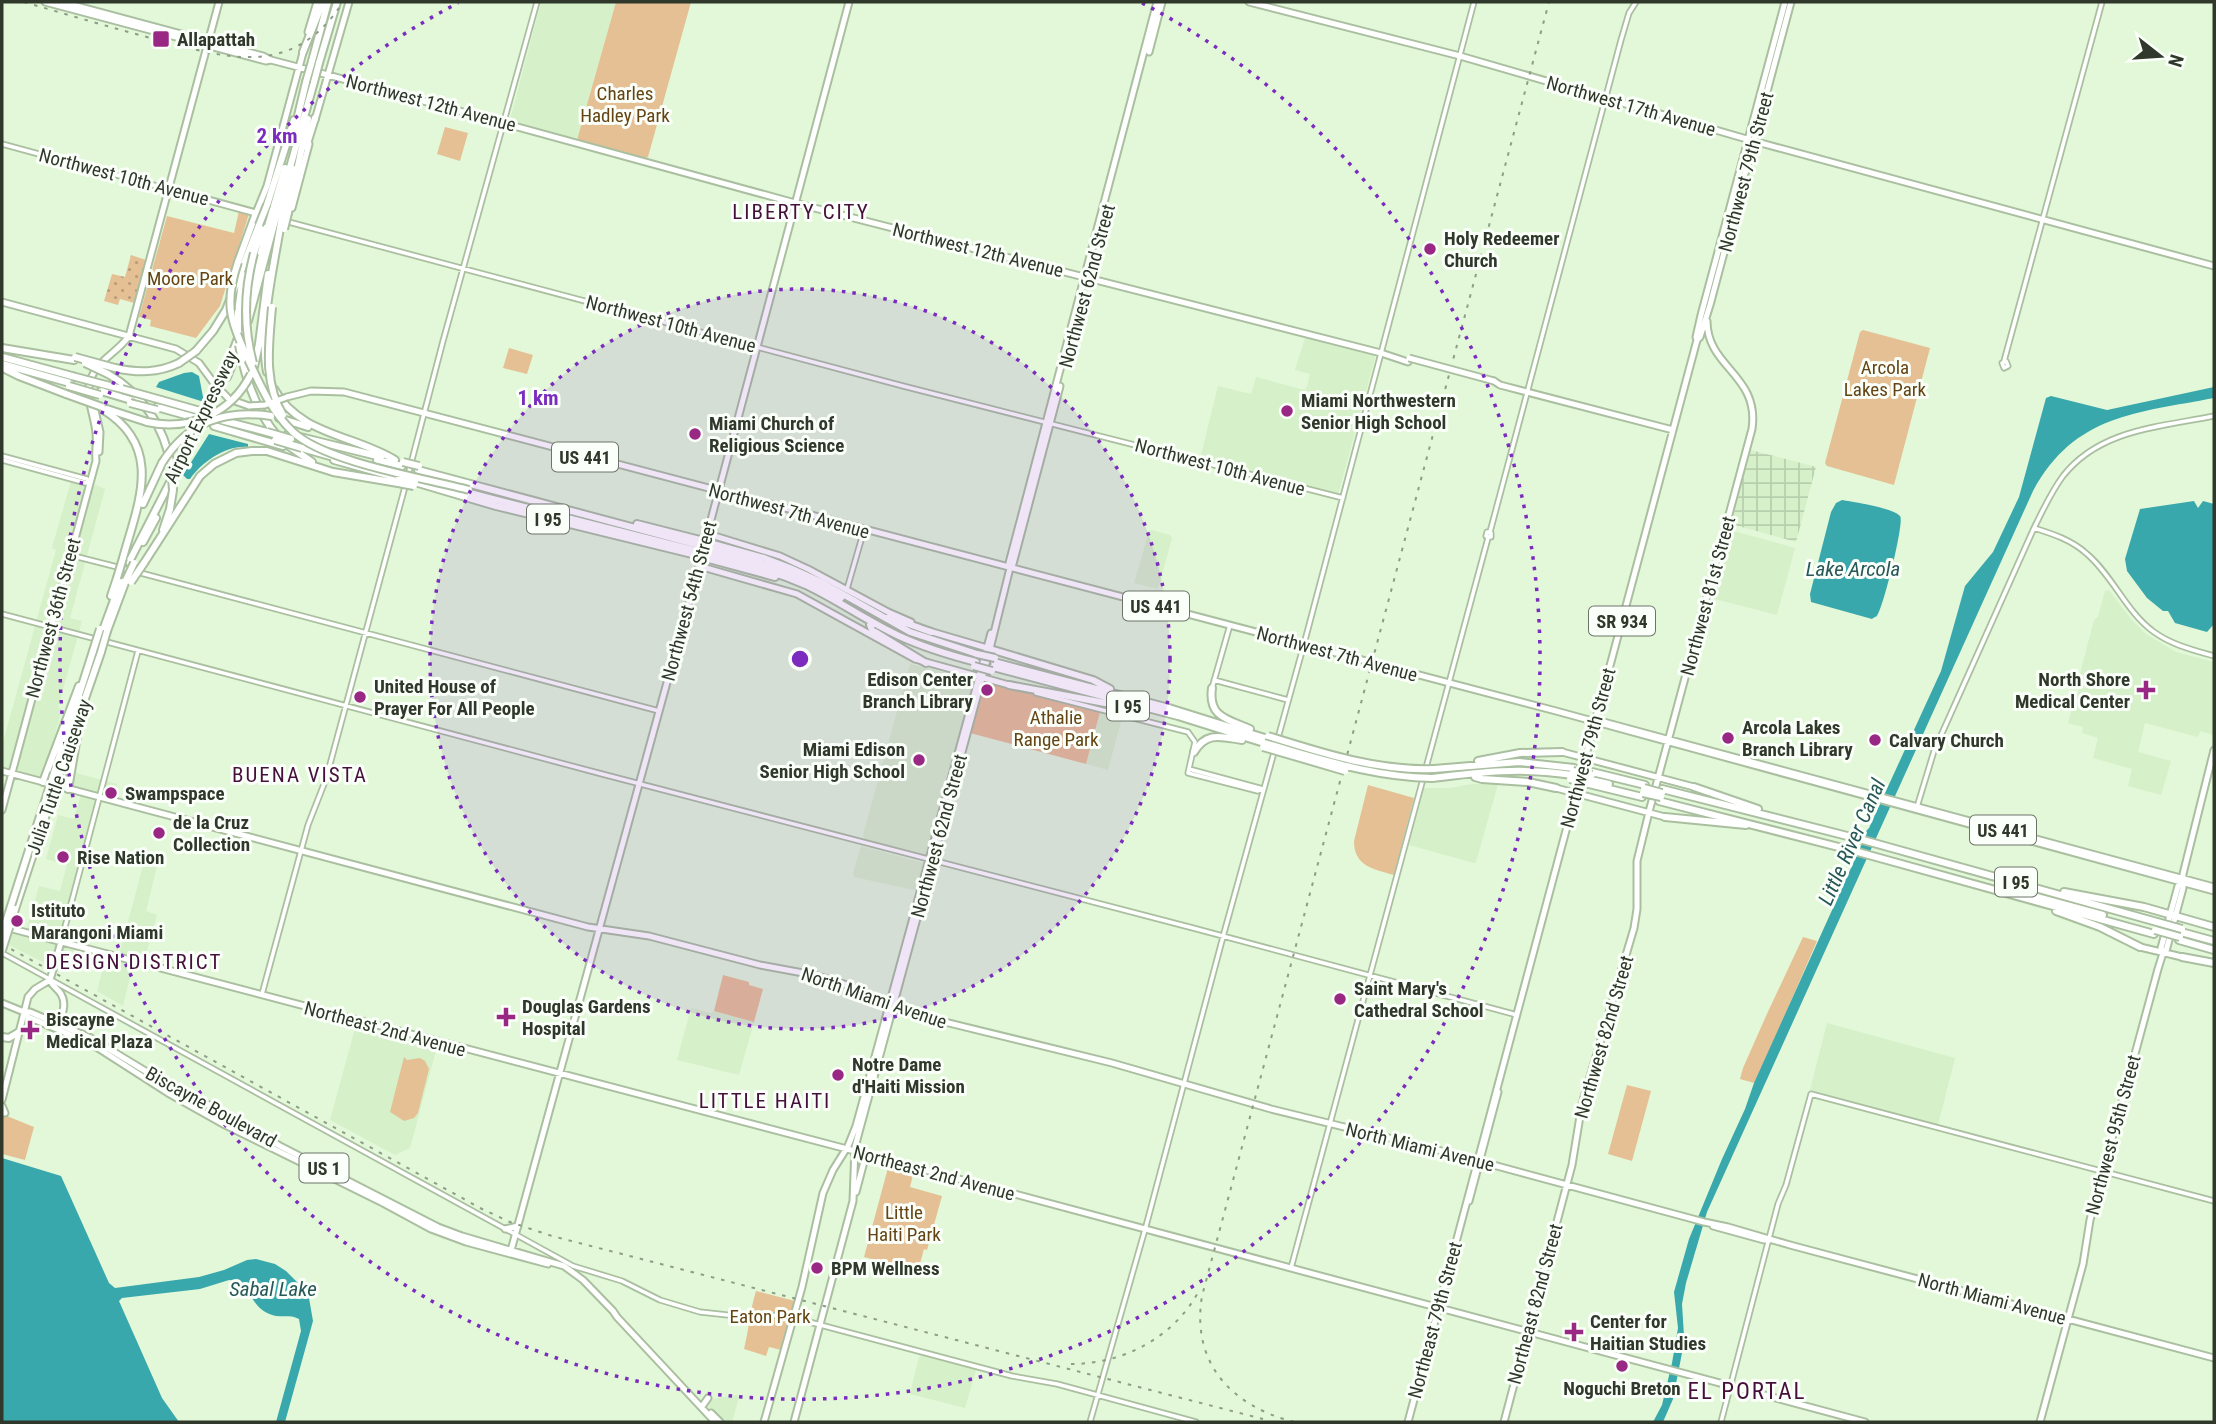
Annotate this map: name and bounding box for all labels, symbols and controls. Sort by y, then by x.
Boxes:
north arrow [2125,21,2195,91]
place label: Allapattah [177,28,255,51]
marker: Allapattah [151,29,171,49]
text: N [2163,52,2188,70]
street label: Northwest 12th Avenue [344,69,519,137]
street label: Northwest 17th Avenue [1544,71,1718,141]
park label: Charles Hadley Park [580,82,670,127]
street label: Northwest 79th Street [1714,89,1778,255]
text: 2 km [256,124,298,148]
street label: Northwest 10th Avenue [37,143,212,211]
district label: LIBERTY CITY [732,200,870,224]
street label: Northwest 62nd Street [1054,202,1120,370]
street label: Northwest 12th Avenue [890,218,1066,282]
place label: Holy Redeemer Church [1444,227,1559,272]
marker: Holy Redeemer Church [1422,241,1438,257]
park label: Moore Park [147,267,234,290]
street label: Northwest 10th Avenue [584,290,759,358]
street label: Airport Expressway [159,347,243,487]
park label: Arcola Lakes Park [1844,356,1927,401]
text: 1 km [517,386,559,410]
place label: Miami Northwestern Senior High School [1301,389,1456,434]
marker: Miami Northwestern Senior High School [1279,403,1295,419]
place label: Miami Church of Religious Science [709,412,844,457]
marker: Miami Church of Religious Science [687,426,703,442]
street label: Northwest 10th Avenue [1133,433,1308,501]
road number: US 441 [552,443,618,472]
street label: Northwest 7th Avenue [706,478,872,544]
road number: I 95 [527,504,569,534]
street label: Northwest 81st Street [1676,514,1740,678]
street label: Northwest 54th Street [657,518,721,684]
street label: Northwest 36th Street [21,535,85,701]
water label: Lake Arcola [1806,557,1900,581]
road number: US 441 [1123,592,1189,620]
road number: SR 934 [1589,606,1655,636]
street label: Northwest 7th Avenue [1254,621,1420,687]
centre of rings [788,647,812,671]
street label: Northwest 79th Street [1556,665,1620,831]
place label: Edison Center Branch Library [862,668,974,713]
place label: North Shore Medical Center [2015,668,2130,713]
place label: United House of Prayer For All People [374,675,535,720]
marker: North Shore Medical Center [2136,680,2156,700]
marker: Edison Center Branch Library [979,682,995,698]
marker: United House of Prayer For All People [352,689,368,705]
road number: I 95 [1107,692,1149,720]
street label: Julia Tuttle Causeway [22,696,96,858]
park label: Athalie Range Park [1014,706,1099,751]
place label: Arcola Lakes Branch Library [1742,716,1853,761]
place label: Calvary Church [1889,729,2004,752]
marker: Arcola Lakes Branch Library [1720,730,1736,746]
marker: Calvary Church [1867,732,1883,748]
place label: Miami Edison Senior High School [760,738,905,783]
street label: Northwest 62nd Street [906,752,972,920]
marker: Miami Edison Senior High School [911,752,927,768]
district label: BUENA VISTA [232,763,368,787]
water label: Little River Canal [1813,775,1891,909]
place label: Swampspace [125,782,225,805]
marker: Swampspace [103,785,119,801]
place label: de la Cruz Collection [173,811,250,856]
road number: US 441 [1970,816,2036,844]
marker: de la Cruz Collection [151,825,167,841]
place label: Rise Nation [77,846,164,869]
marker: Rise Nation [55,849,71,865]
road number: I 95 [1995,868,2037,897]
place label: Istituto Marangoni Miami [31,899,163,944]
marker: Istituto Marangoni Miami [9,913,25,929]
district label: DESIGN DISTRICT [46,950,222,974]
street label: Northwest 82nd Street [1570,953,1638,1121]
street label: North Miami Avenue [798,962,950,1034]
place label: Saint Mary's Cathedral School [1354,977,1484,1022]
marker: Saint Mary's Cathedral School [1332,991,1348,1007]
place label: Douglas Gardens Hospital [522,995,651,1040]
street label: Northeast 2nd Avenue [302,996,468,1062]
marker: Douglas Gardens Hospital [496,1007,516,1027]
place label: Biscayne Medical Plaza [46,1008,153,1053]
marker: Biscayne Medical Plaza [20,1020,40,1040]
street label: Northwest 95th Street [2081,1052,2145,1218]
place label: Notre Dame d'Haiti Mission [852,1053,965,1098]
street label: Biscayne Boulevard [142,1062,280,1152]
marker: Notre Dame d'Haiti Mission [830,1067,846,1083]
district label: LITTLE HAITI [699,1089,831,1113]
street label: North Miami Avenue [1343,1117,1497,1177]
street label: Northeast 2nd Avenue [851,1140,1017,1206]
road number: US 1 [300,1154,348,1182]
park label: Little Haiti Park [867,1201,941,1246]
street label: Northeast 82nd Street [1503,1221,1567,1387]
street label: Northeast 79th Street [1403,1239,1467,1401]
place label: BPM Wellness [831,1257,940,1280]
marker: BPM Wellness [809,1260,825,1276]
street label: North Miami Avenue [1915,1268,2069,1330]
water label: Sabal Lake [229,1277,317,1301]
park label: Eaton Park [730,1305,811,1328]
place label: Center for Haitian Studies [1590,1310,1706,1355]
marker: Center for Haitian Studies [1564,1322,1584,1342]
marker: Noguchi Breton [1614,1358,1630,1374]
place label: Noguchi Breton [1563,1377,1681,1400]
district label: EL PORTAL [1688,1378,1806,1405]

